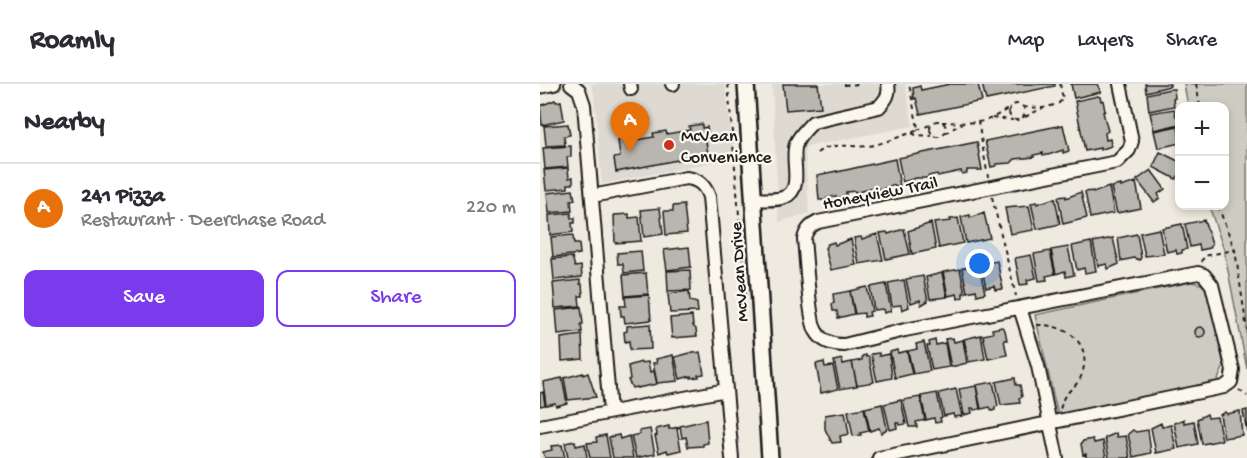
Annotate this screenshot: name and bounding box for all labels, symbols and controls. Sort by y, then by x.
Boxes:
text: Roamly [30,25,115,58]
text: Map [1008,29,1044,54]
text: Layers [1077,29,1133,54]
text: Share [1166,29,1217,54]
map controls [1175,102,1229,210]
button: + [1175,102,1229,156]
pin: A [610,103,650,152]
text: Nearby [24,108,105,139]
place label: McVean Convenience [681,127,772,169]
marker: McVean Convenience [662,138,676,152]
button: − [1175,156,1229,210]
street label: Honeyview Trail [821,173,940,216]
text: 241 Pizza [81,184,165,210]
text: A [38,197,49,220]
text: 220 m [466,197,516,220]
text: Restaurant · Deerchase Road [81,210,325,233]
street label: McVean Drive [726,221,754,322]
your location [965,249,994,278]
button: Save [24,270,264,327]
button: Share [276,270,516,327]

